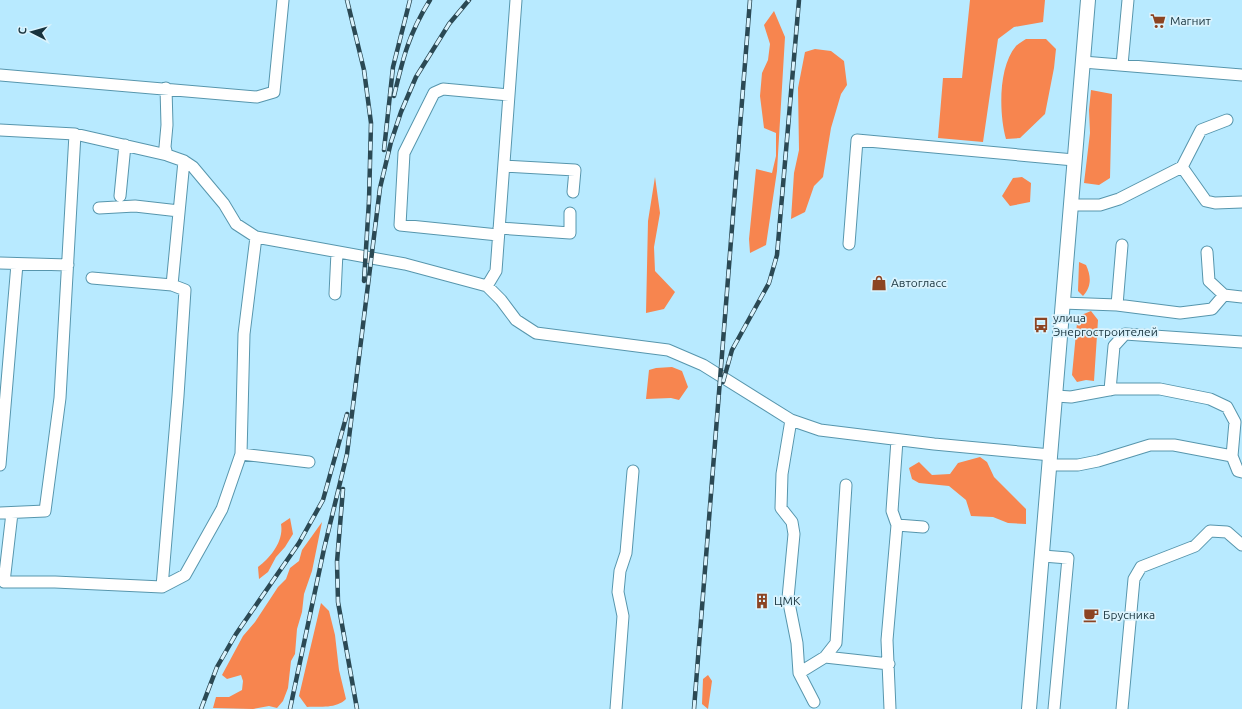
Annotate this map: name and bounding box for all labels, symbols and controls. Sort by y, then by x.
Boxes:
north arrow [12,12,52,52]
supermarket icon: Магнит [1149,12,1167,30]
place label: Магнит [1170,14,1212,27]
text: С [16,27,28,35]
shop icon: Автогласс [870,274,888,292]
place label: Автогласс [891,276,947,289]
place label: улица Энергостроителей [1053,311,1158,338]
bus stop icon: улица Энергостроителей [1032,316,1050,334]
building icon: ЦМК [753,592,771,610]
place label: ЦМК [774,594,801,607]
cafe icon: Брусника [1082,606,1100,624]
place label: Брусника [1103,608,1155,621]

